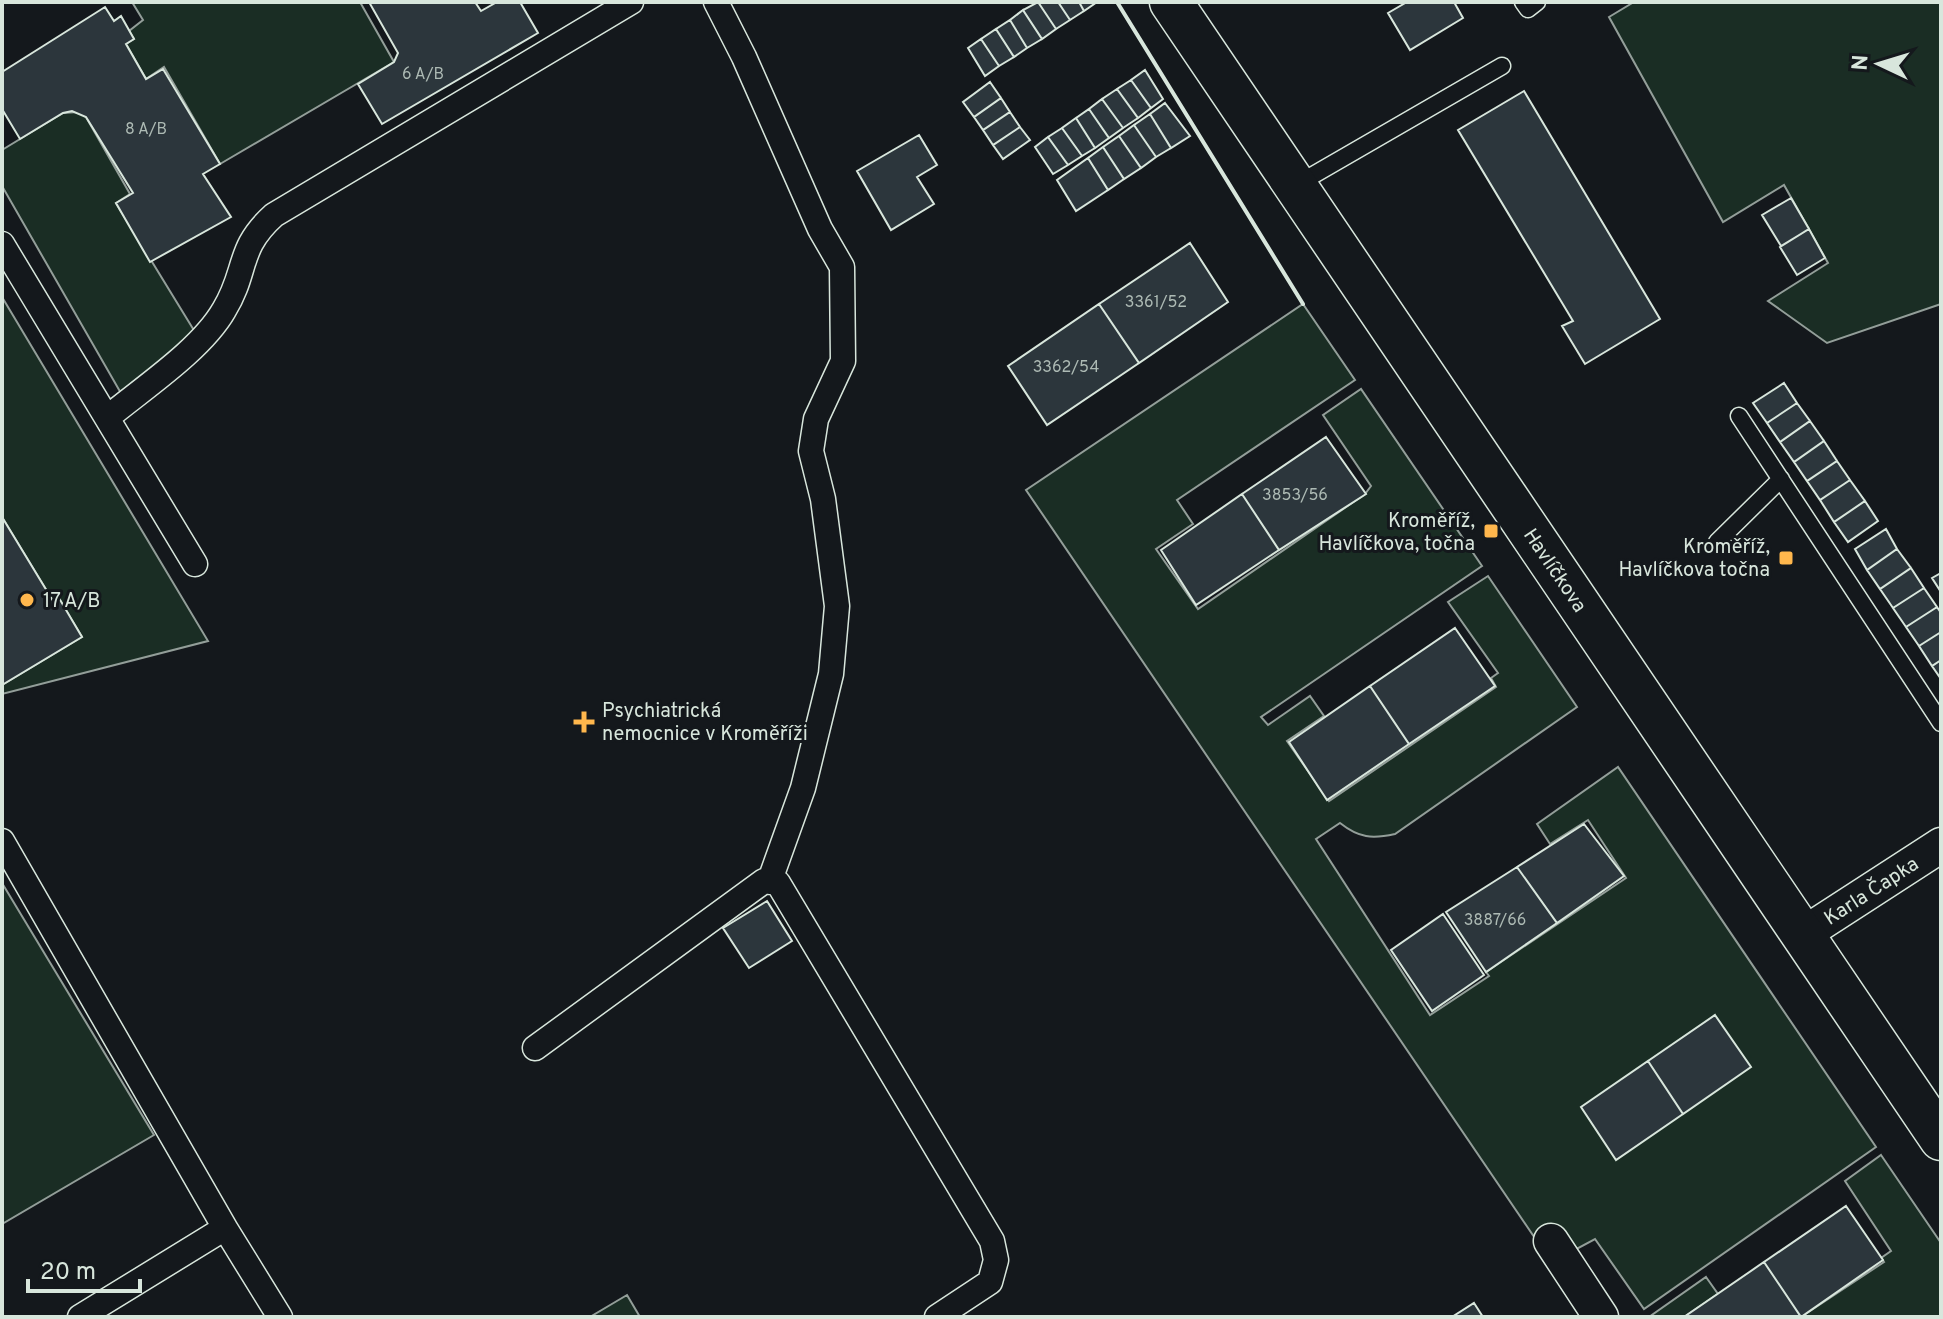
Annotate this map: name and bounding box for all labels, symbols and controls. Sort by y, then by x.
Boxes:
north arrow [1839,24,1919,104]
text: N [1848,54,1876,72]
house number: 6 A/B [402,65,444,85]
house number: 8 A/B [125,120,167,140]
house number: 3361/52 [1125,293,1187,313]
house number: 3362/54 [1033,358,1099,378]
house number: 3853/56 [1262,486,1328,506]
place label: Kroměříž, Havlíčkova, točna [1319,509,1475,558]
marker: Kroměříž, Havlíčkova, točna [1482,522,1500,540]
street label: Havlíčkova [1516,524,1592,618]
place label: Kroměříž, Havlíčkova točna [1619,535,1770,584]
marker: Kroměříž, Havlíčkova točna [1777,549,1795,567]
place label: 17 A/B [43,589,100,615]
marker: 17 A/B [18,591,36,609]
place label: Psychiatrická nemocnice v Kroměříži [602,699,808,748]
marker: Psychiatrická nemocnice v Kroměříži [573,711,595,733]
street label: Karla Čapka [1820,852,1924,932]
house number: 3887/66 [1464,911,1526,931]
scale bar [28,1243,140,1293]
text: 20 m [40,1258,96,1288]

